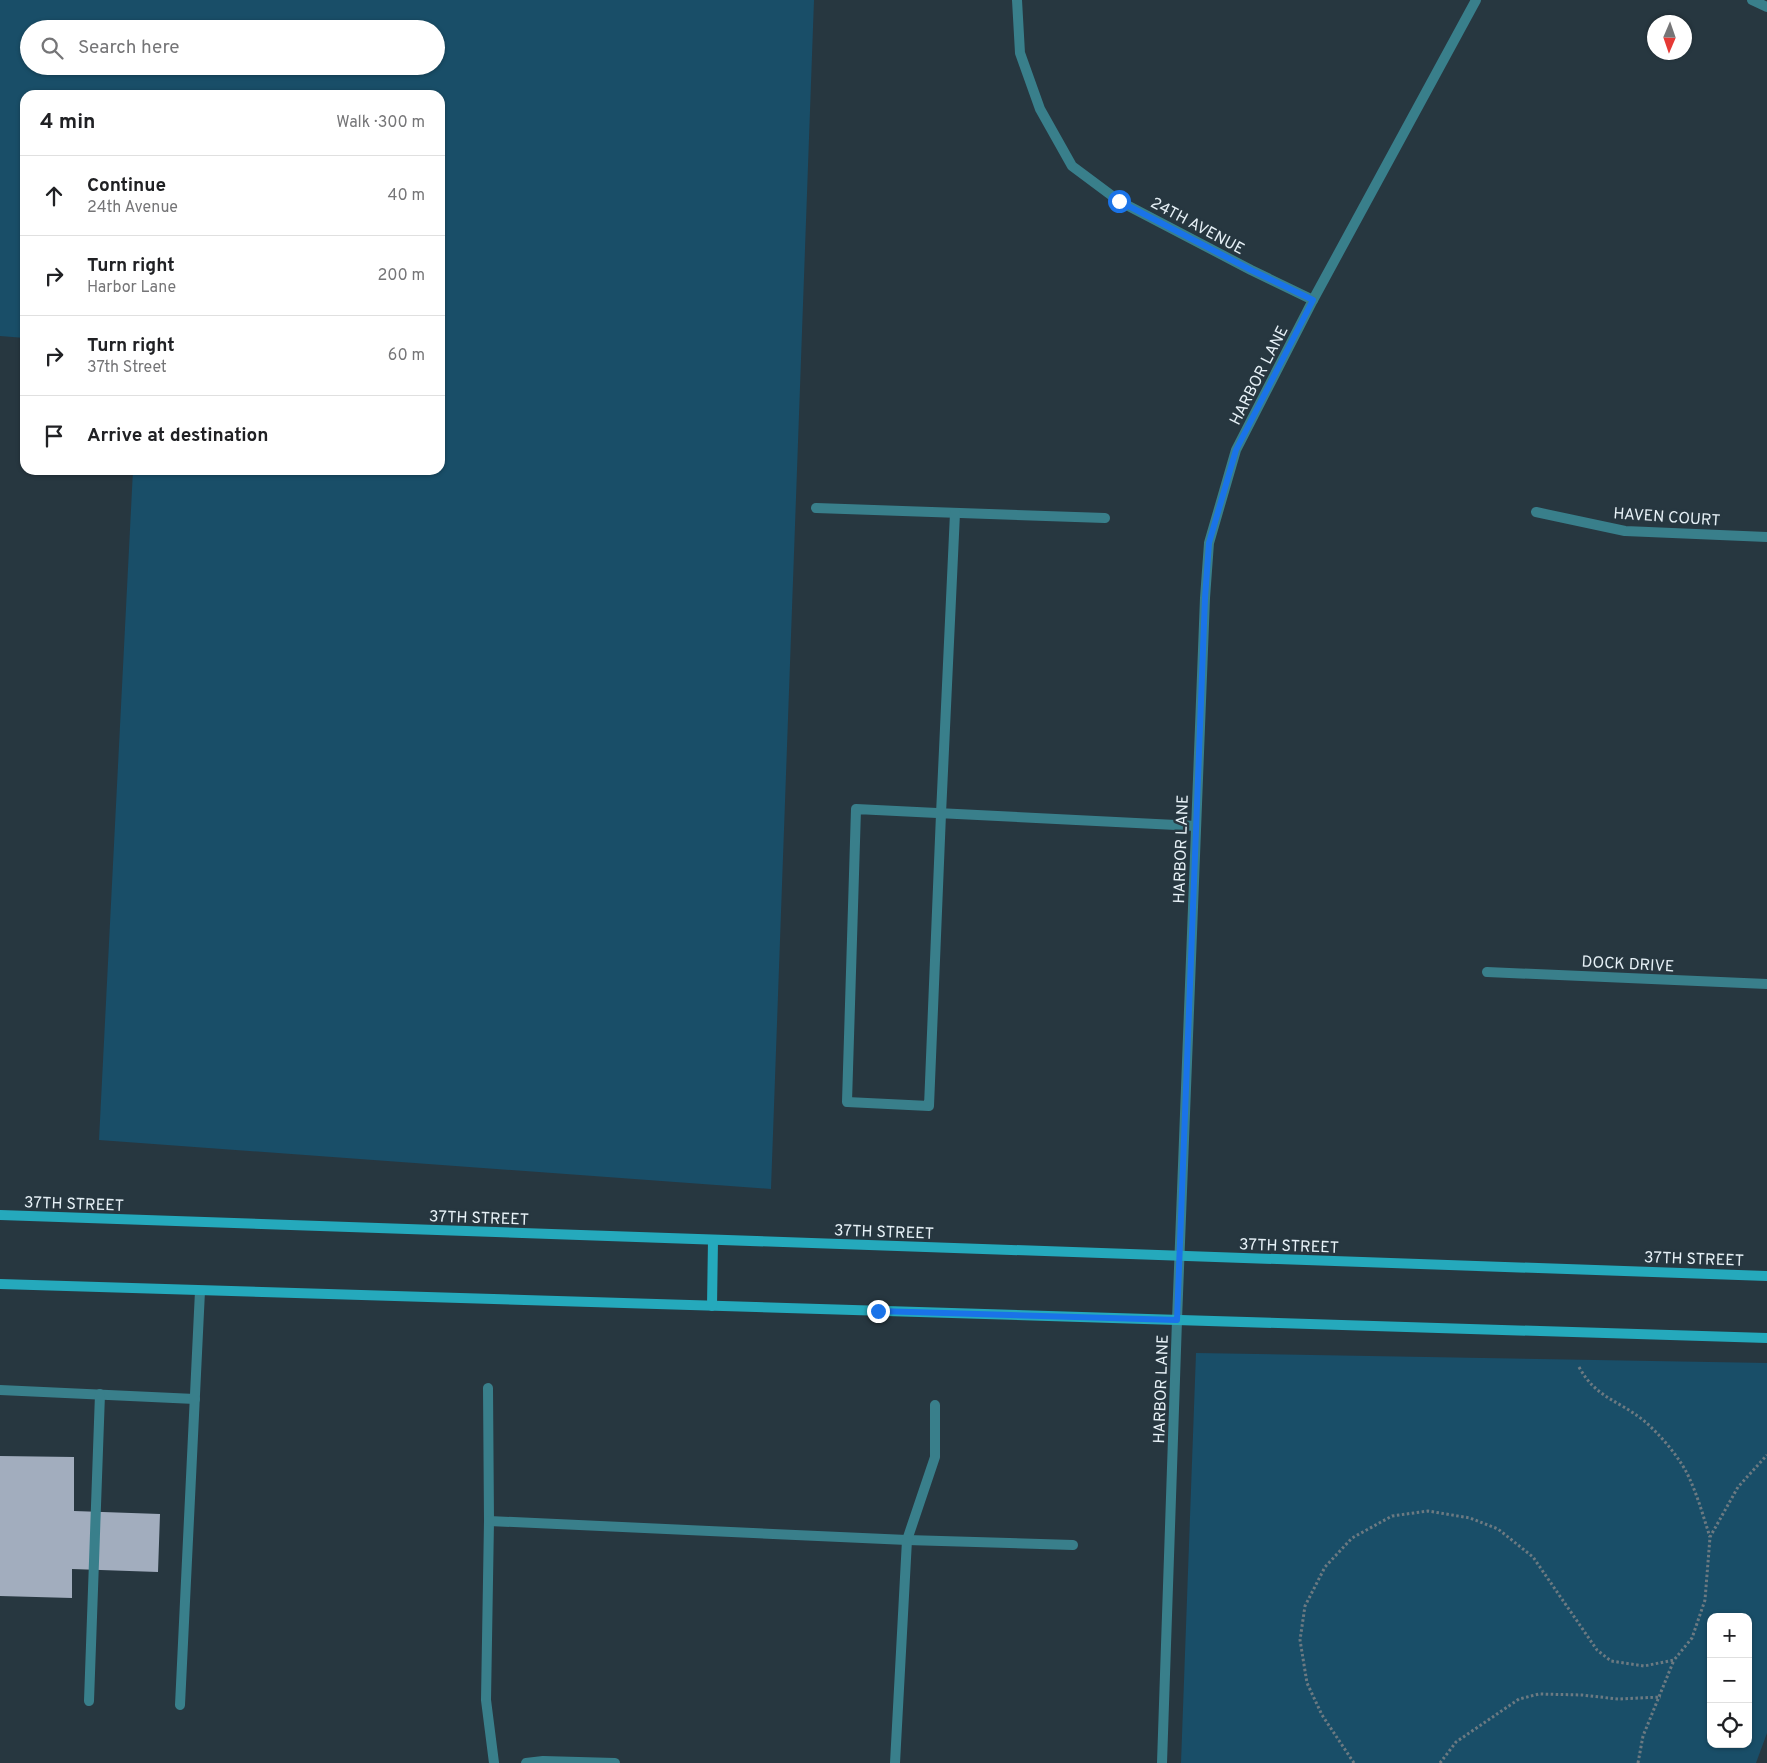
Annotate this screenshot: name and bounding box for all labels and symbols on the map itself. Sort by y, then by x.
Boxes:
north arrow [1647,15,1692,60]
route start [1108,190,1131,213]
street label: 24TH AVENUE [1147,194,1248,260]
street label: HARBOR LANE [1226,323,1293,429]
street label: HAVEN COURT [1613,504,1721,532]
street label: HARBOR LANE [1170,794,1194,904]
street label: DOCK DRIVE [1581,953,1675,977]
street label: 37TH STREET [24,1193,124,1217]
street label: 37TH STREET [429,1207,529,1231]
street label: 37TH STREET [834,1221,934,1245]
street label: 37TH STREET [1239,1235,1339,1259]
street label: 37TH STREET [1644,1248,1744,1272]
route end [867,1300,890,1323]
street label: HARBOR LANE [1150,1334,1174,1444]

